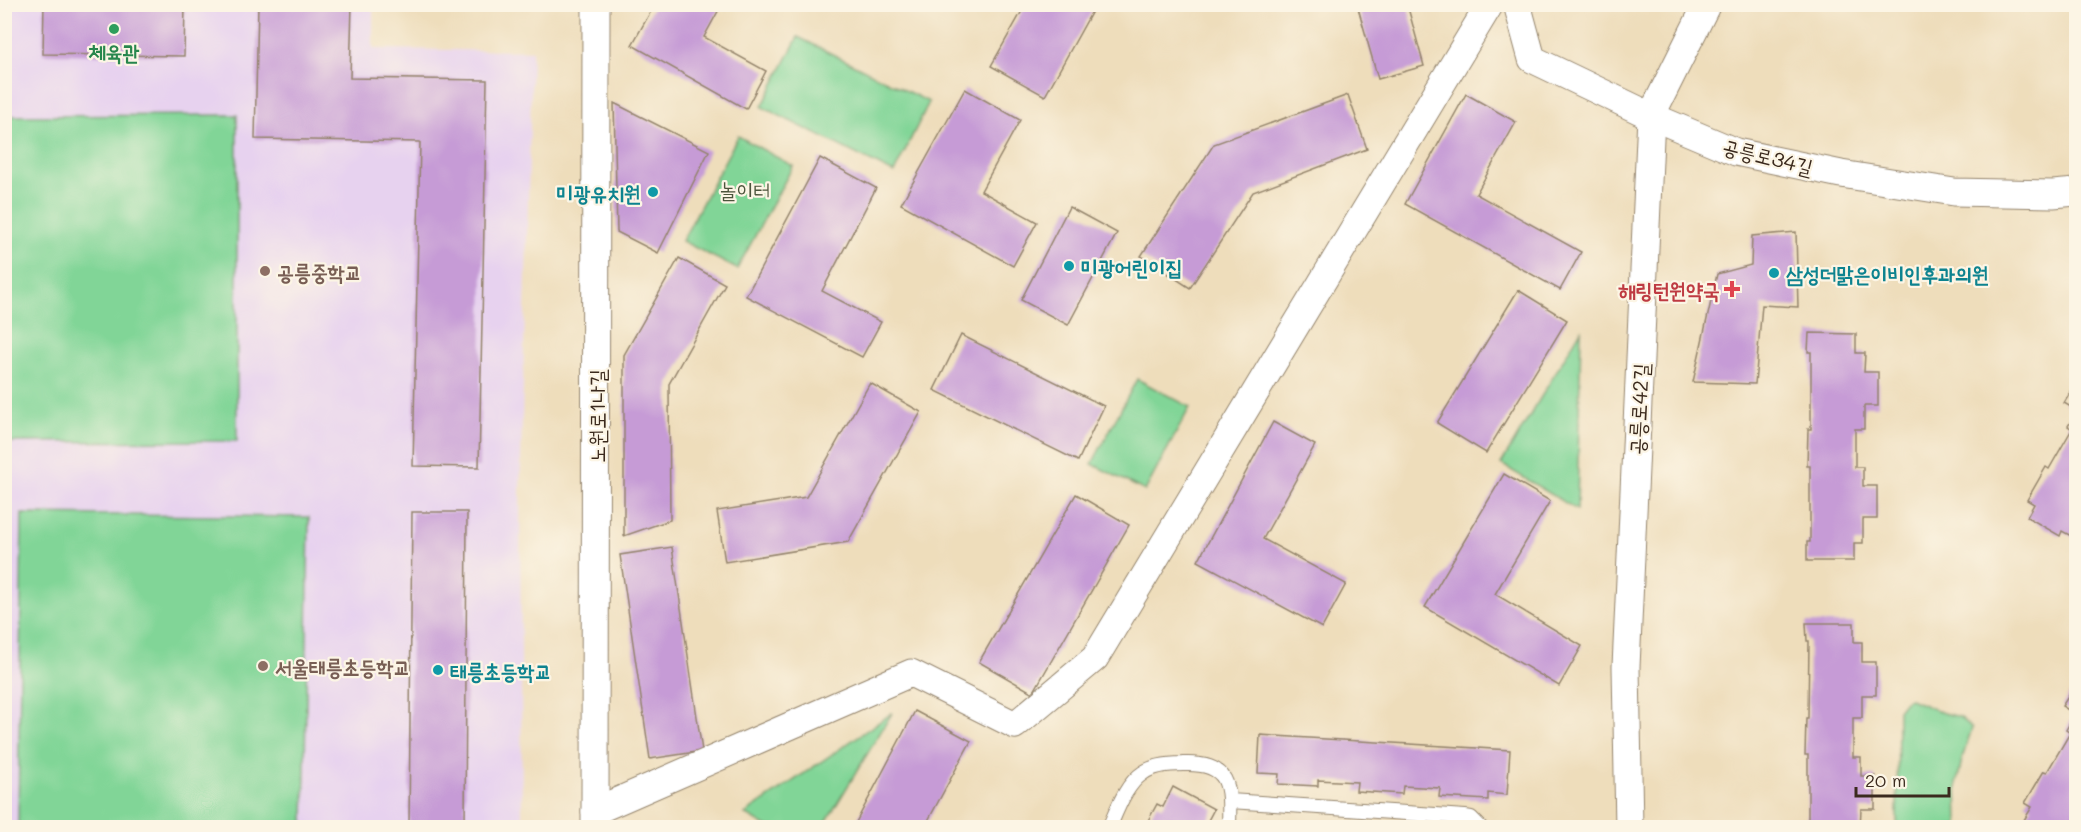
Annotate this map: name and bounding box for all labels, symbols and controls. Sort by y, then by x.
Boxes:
marker: 체육관 [107,22,121,36]
place label: 체육관 [88,38,139,65]
street label: 공릉로34길 [1720,132,1816,180]
park label: 놀이터 [720,176,770,203]
place label: 미광유치원 [557,179,641,206]
marker: 미광유치원 [646,185,660,199]
place label: 미광어린이집 [1081,253,1182,280]
place label: 공릉중학교 [277,258,362,285]
marker: 미광어린이집 [1062,259,1076,273]
place label: 삼성더맑은이비인후과의원 [1786,260,1989,287]
marker: 공릉중학교 [258,264,272,278]
marker: 삼성더맑은이비인후과의원 [1767,266,1781,280]
place label: 해링턴원약국 [1618,276,1720,303]
marker: 해링턴원약국 [1725,282,1739,296]
street label: 공릉로42길 [1622,362,1654,455]
street label: 노원로1나길 [583,369,610,463]
place label: 서울태릉초등학교 [275,653,410,680]
place label: 태릉초등학교 [450,657,551,684]
marker: 서울태릉초등학교 [256,659,270,673]
marker: 태릉초등학교 [431,663,445,677]
scale bar [1856,760,1949,798]
text: 20 m [1865,768,1906,792]

